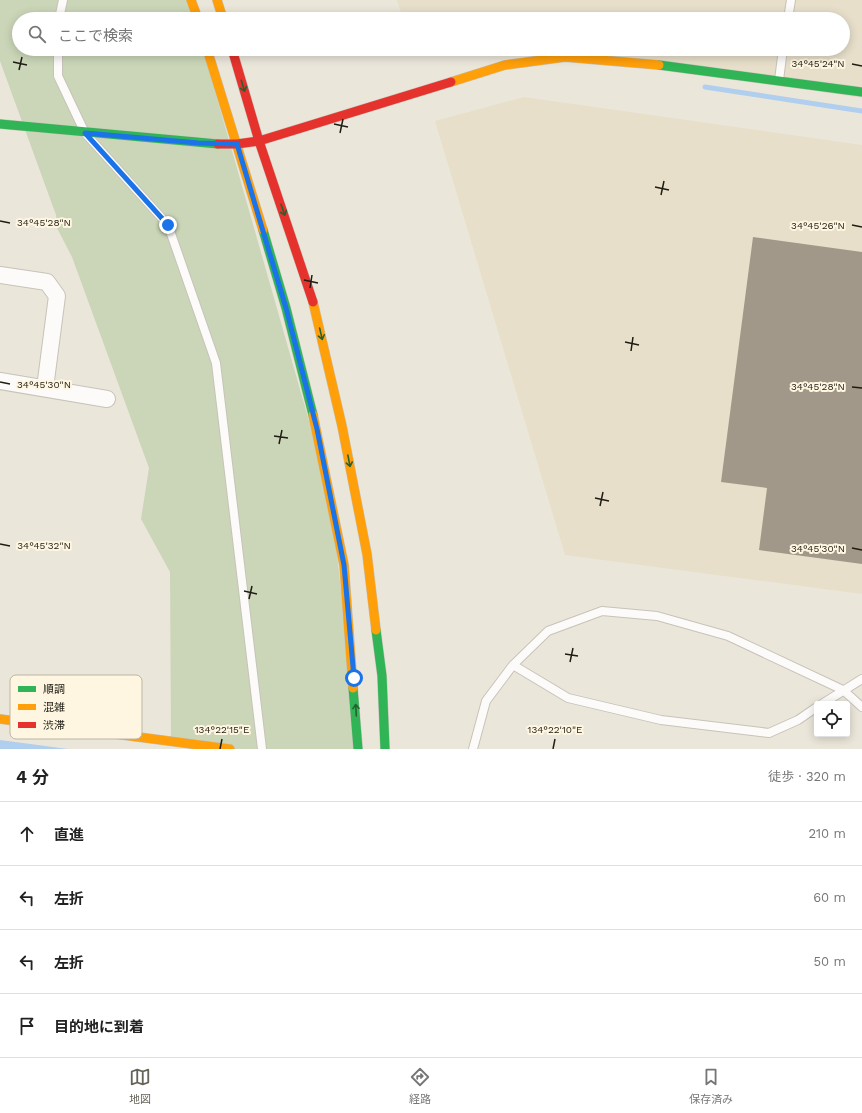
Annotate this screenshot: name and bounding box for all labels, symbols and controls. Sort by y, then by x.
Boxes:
search box [12,12,850,56]
icon: search [26,23,48,45]
text: ここで検索 [58,27,133,45]
text: 34°45'24"N [791,58,845,69]
one-way arrow [240,80,247,93]
one-way arrow [280,203,287,216]
route end [159,216,177,234]
text: 34°45'28"N [17,217,71,228]
text: 34°45'26"N [791,220,845,231]
one-way arrow [318,327,326,340]
text: 34°45'30"N [17,379,71,390]
text: 34°45'28"N [791,381,845,392]
one-way arrow [345,454,353,467]
text: 34°45'32"N [17,540,71,551]
text: 34°45'30"N [791,543,845,554]
route start [345,669,363,687]
legend [10,675,142,739]
text: 順調 [43,683,65,696]
text: 混雑 [43,701,65,714]
map controls [814,701,850,737]
button: locate [814,701,850,737]
one-way arrow [352,704,360,717]
text: 渋滞 [43,719,65,732]
text: 134°22'15"E [195,724,249,735]
text: 134°22'10"E [528,724,582,735]
text: 4 分 [16,767,49,787]
text: 徒歩 · 320 m [768,769,846,784]
icon: ahead [16,823,38,845]
text: 直進 [54,826,84,844]
text: 210 m [808,826,846,841]
icon: left [16,887,38,909]
text: 左折 [54,890,84,908]
text: 60 m [813,890,846,905]
icon: left [16,951,38,973]
text: 左折 [54,954,84,972]
text: 50 m [814,954,846,969]
icon: arrive [16,1015,38,1037]
text: 目的地に到着 [54,1018,144,1036]
tab: 地図 [129,1066,151,1106]
tab: 経路 [409,1066,431,1106]
tab: 保存済み [689,1066,733,1106]

